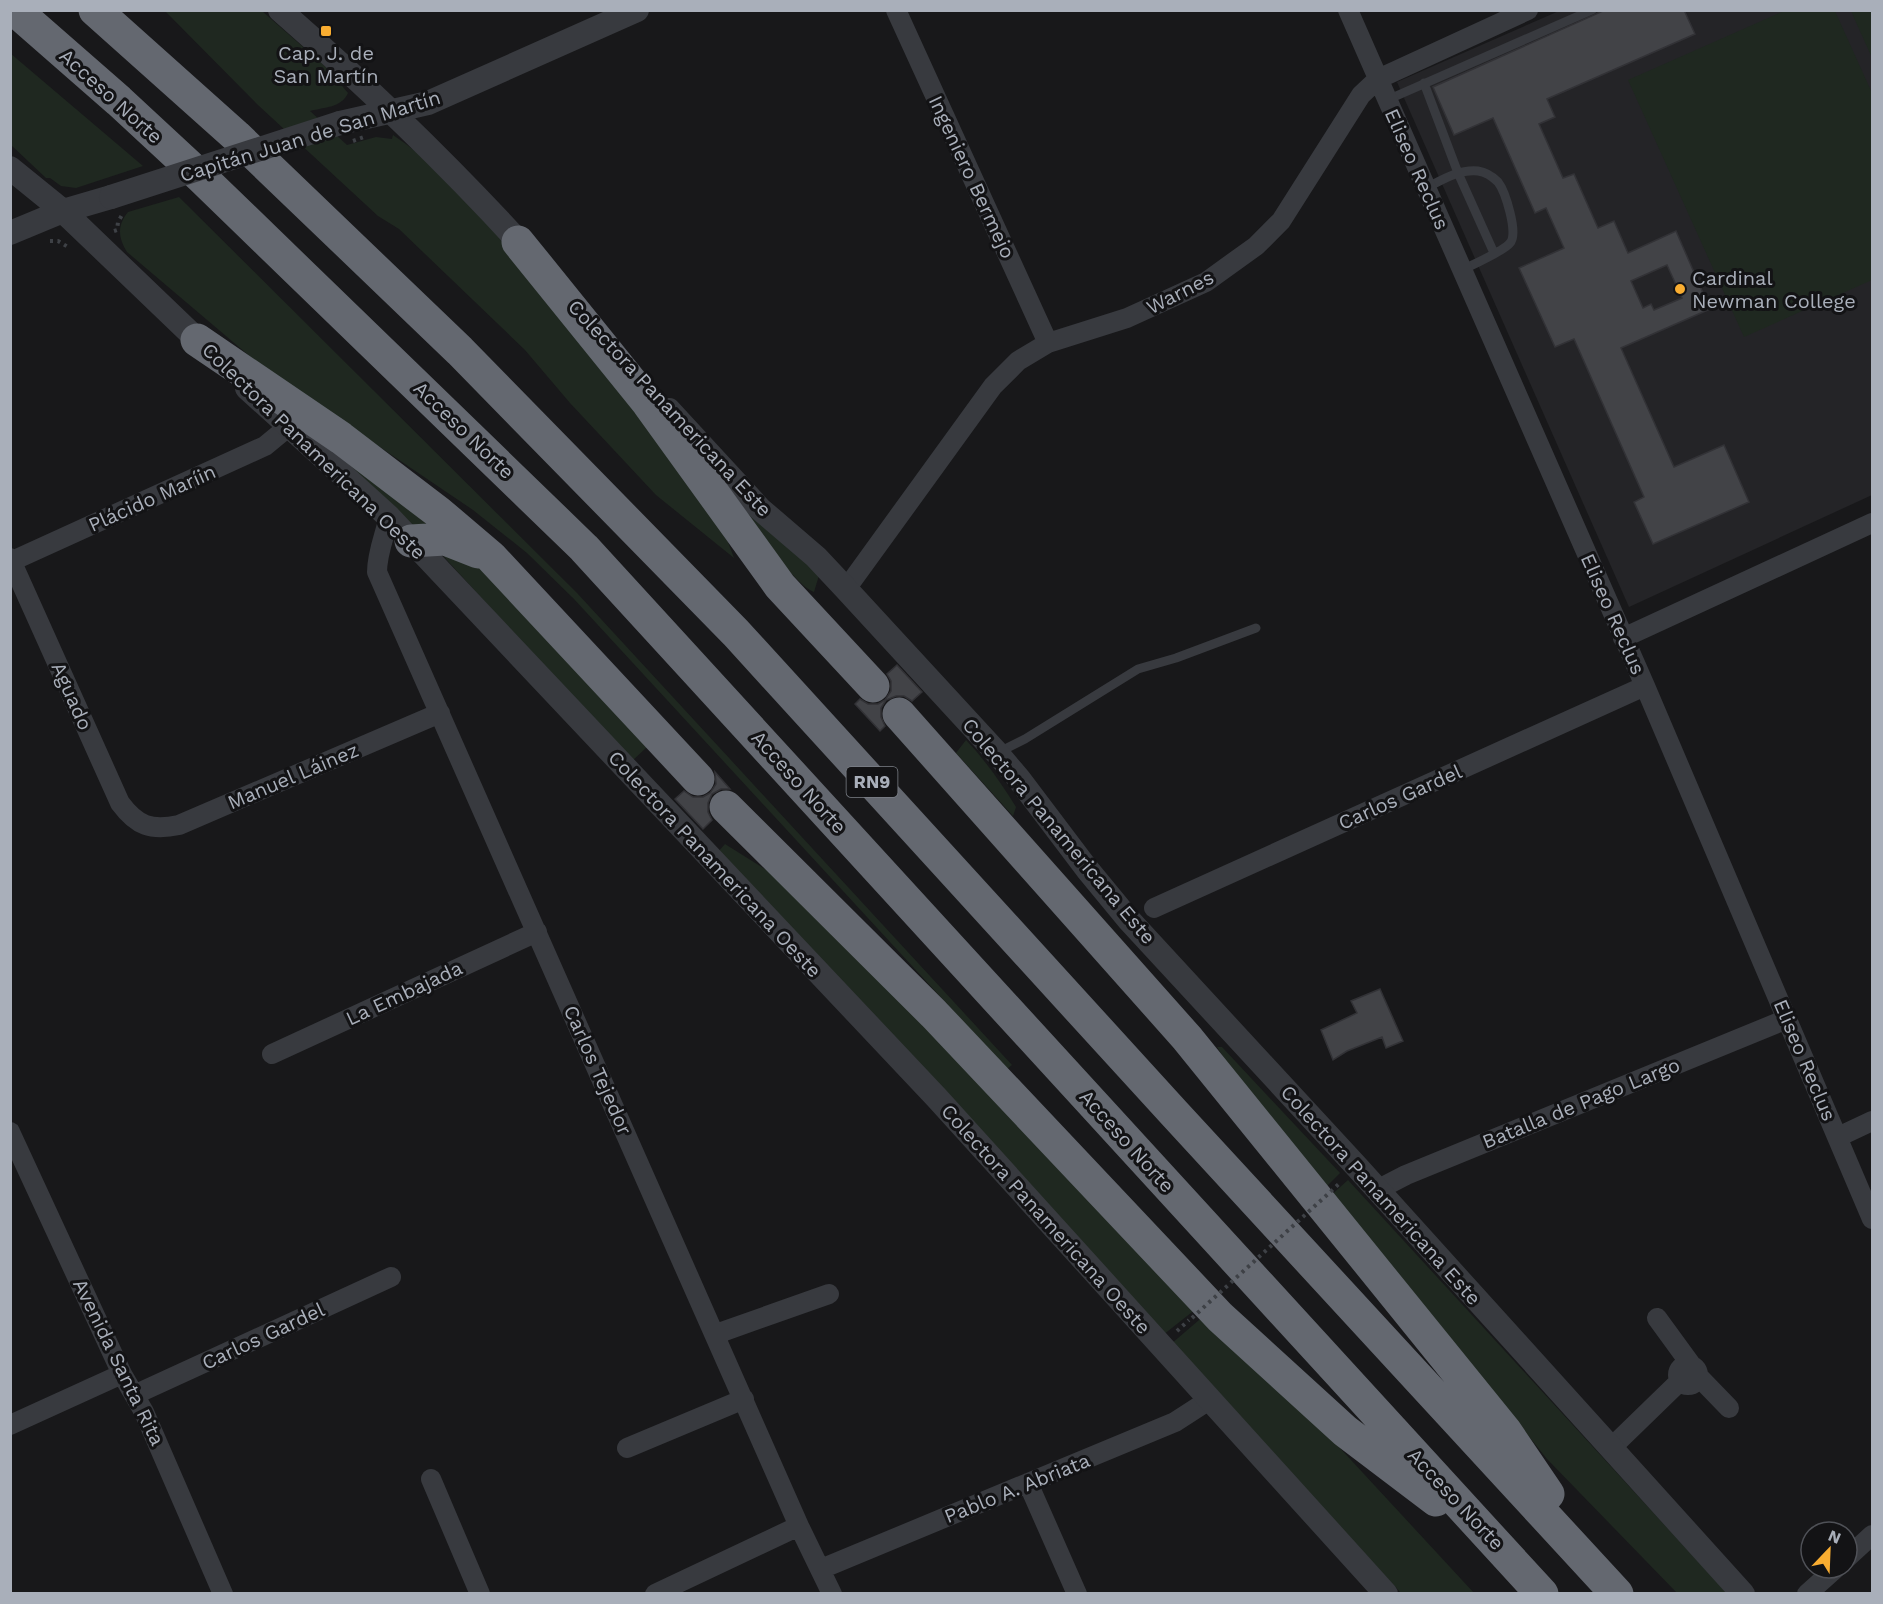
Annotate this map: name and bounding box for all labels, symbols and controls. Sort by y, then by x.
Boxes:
marker: Cap. J. de San Martín [319,24,333,38]
place label: Cap. J. de San Martín [273,41,379,88]
street label: Acceso Norte [55,43,167,149]
street label: Capitán Juan de San Martín [177,85,443,187]
street label: Ingeniero Bermejo [924,92,1020,262]
street label: Eliseo Reclus [1380,105,1454,233]
street label: Warnes [1142,265,1218,319]
place label: Cardinal Newman College [1692,266,1856,313]
marker: Cardinal Newman College [1673,282,1687,296]
street label: Colectora Panamericana Este [563,295,777,521]
street label: Colectora Panamericana Oeste [197,338,431,564]
street label: Acceso Norte [409,376,519,484]
street label: Plácido Maríin [85,459,219,537]
street label: Eliseo Reclus [1576,550,1650,678]
street label: Aguado [46,658,98,734]
street label: Colectora Panamericana Este [957,713,1161,949]
street label: Acceso Norte [746,726,852,838]
street label: Manuel Láinez [224,738,362,814]
street label: Colectora Panamericana Oeste [603,746,827,982]
street label: Carlos Gardel [1335,759,1465,835]
road number: RN9 [846,767,898,797]
street label: La Embajada [342,956,466,1030]
street label: Eliseo Reclus [1769,996,1841,1124]
street label: Carlos Tejedor [559,1002,637,1138]
street label: Batalla de Pago Largo [1479,1052,1683,1154]
street label: Colectora Panamericana Este [1276,1080,1486,1310]
street label: Acceso Norte [1074,1085,1180,1197]
street label: Colectora Panamericana Oeste [936,1099,1156,1339]
street label: Avenida Santa Rita [68,1275,170,1449]
street label: Carlos Gardel [198,1297,328,1375]
street label: Acceso Norte [1403,1443,1509,1555]
street label: Pablo A. Abriata [941,1448,1093,1528]
north arrow [1799,1520,1859,1580]
text: N [1825,1526,1844,1548]

